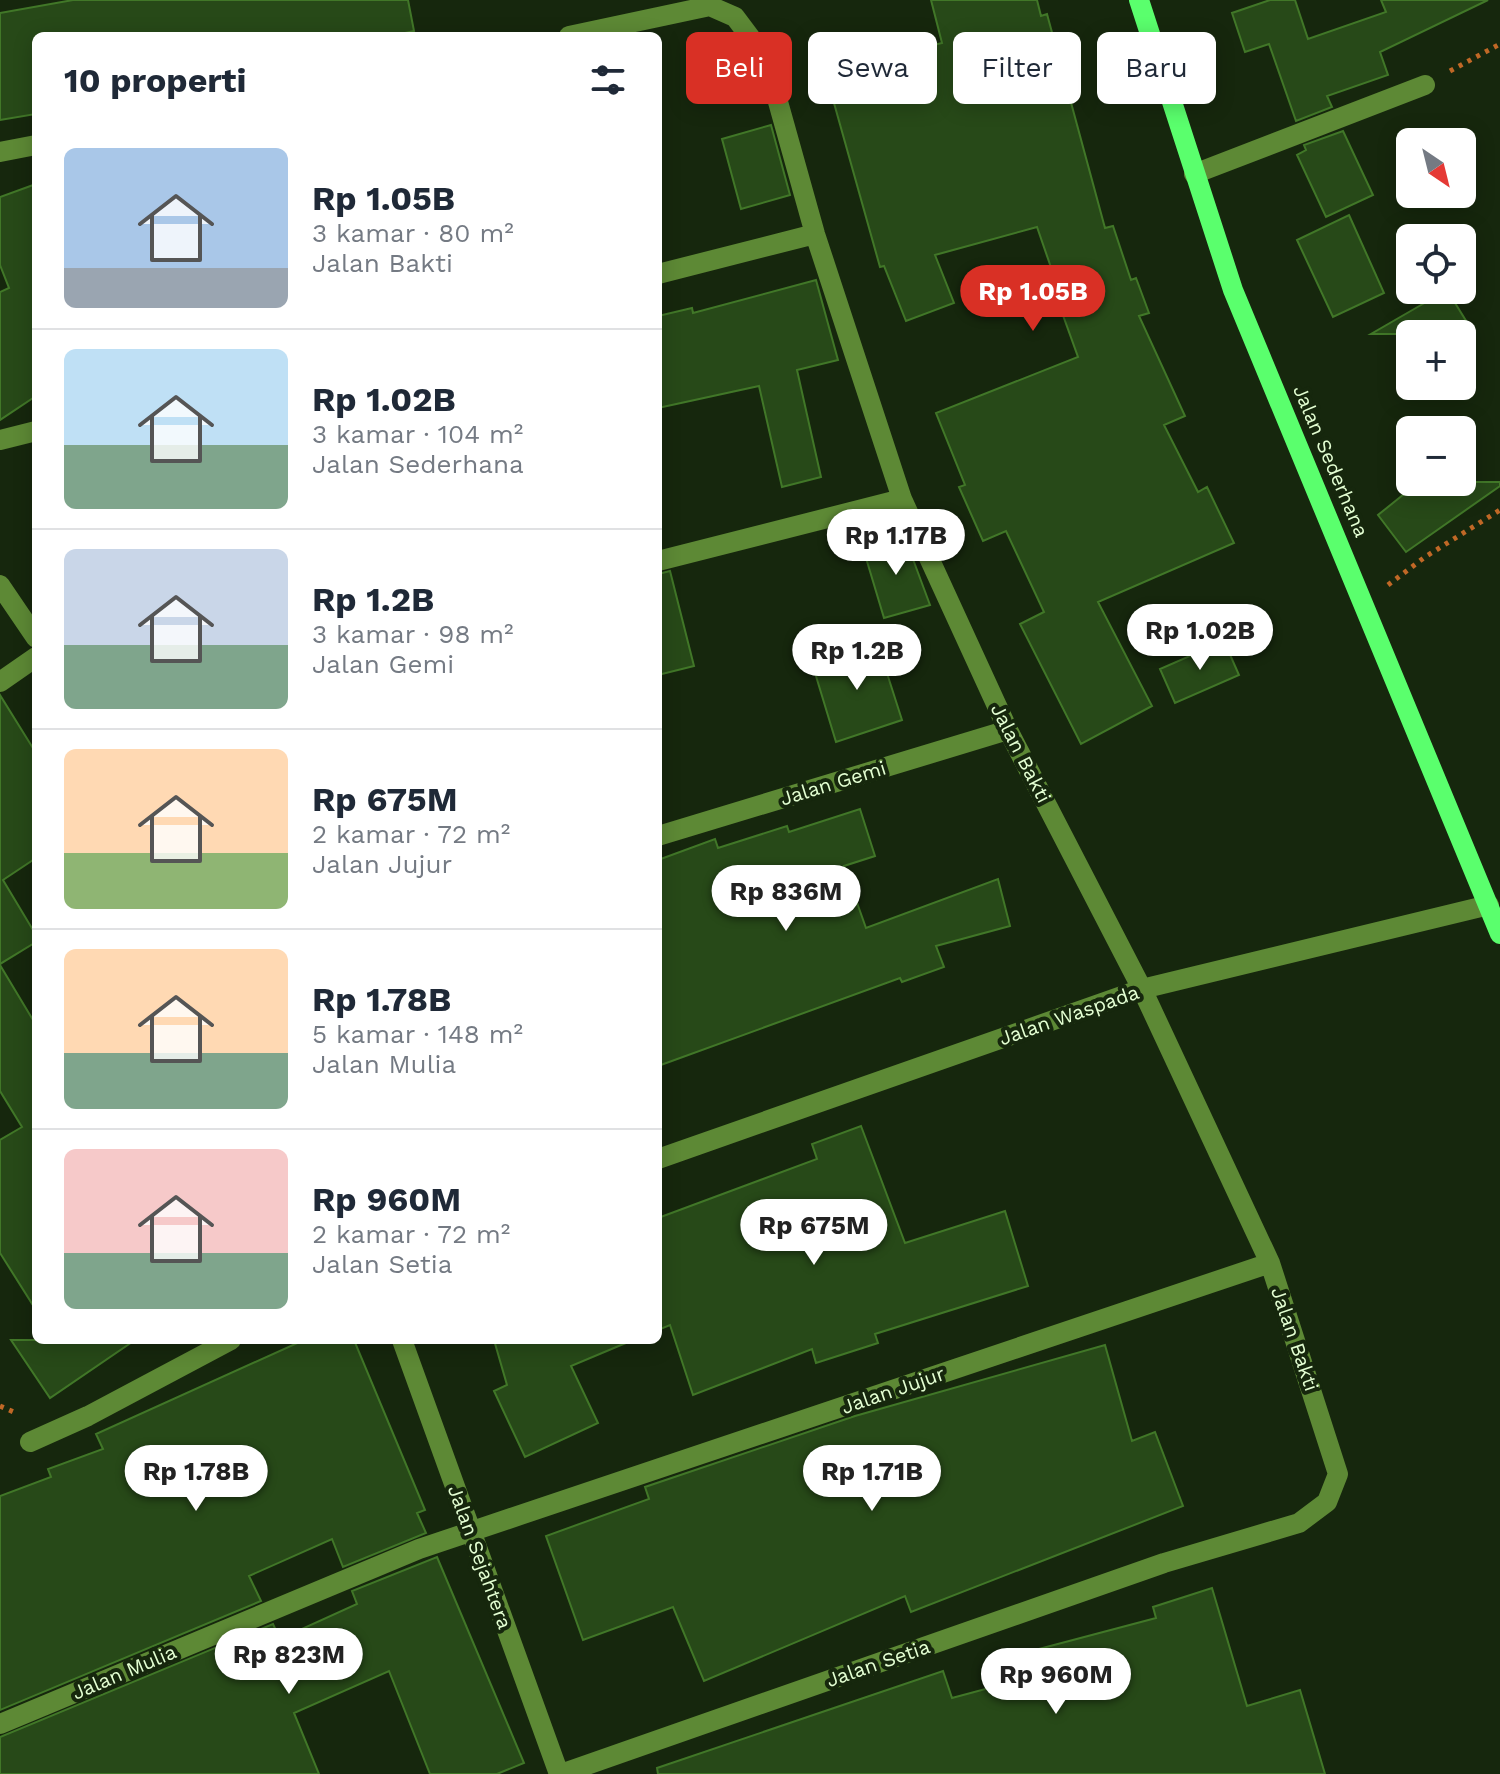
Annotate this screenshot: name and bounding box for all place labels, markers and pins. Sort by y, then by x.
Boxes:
pin: Rp 1.05B [950,265,1116,333]
pin: Rp 1.17B [813,509,979,577]
pin: Rp 1.02B [1117,604,1283,672]
pin: Rp 1.2B [783,624,931,692]
pin: Rp 836M [712,865,860,933]
pin: Rp 675M [740,1199,888,1267]
pin: Rp 1.78B [113,1445,279,1513]
pin: Rp 1.71B [789,1445,955,1513]
pin: Rp 823M [215,1628,363,1696]
pin: Rp 960M [982,1648,1130,1716]

